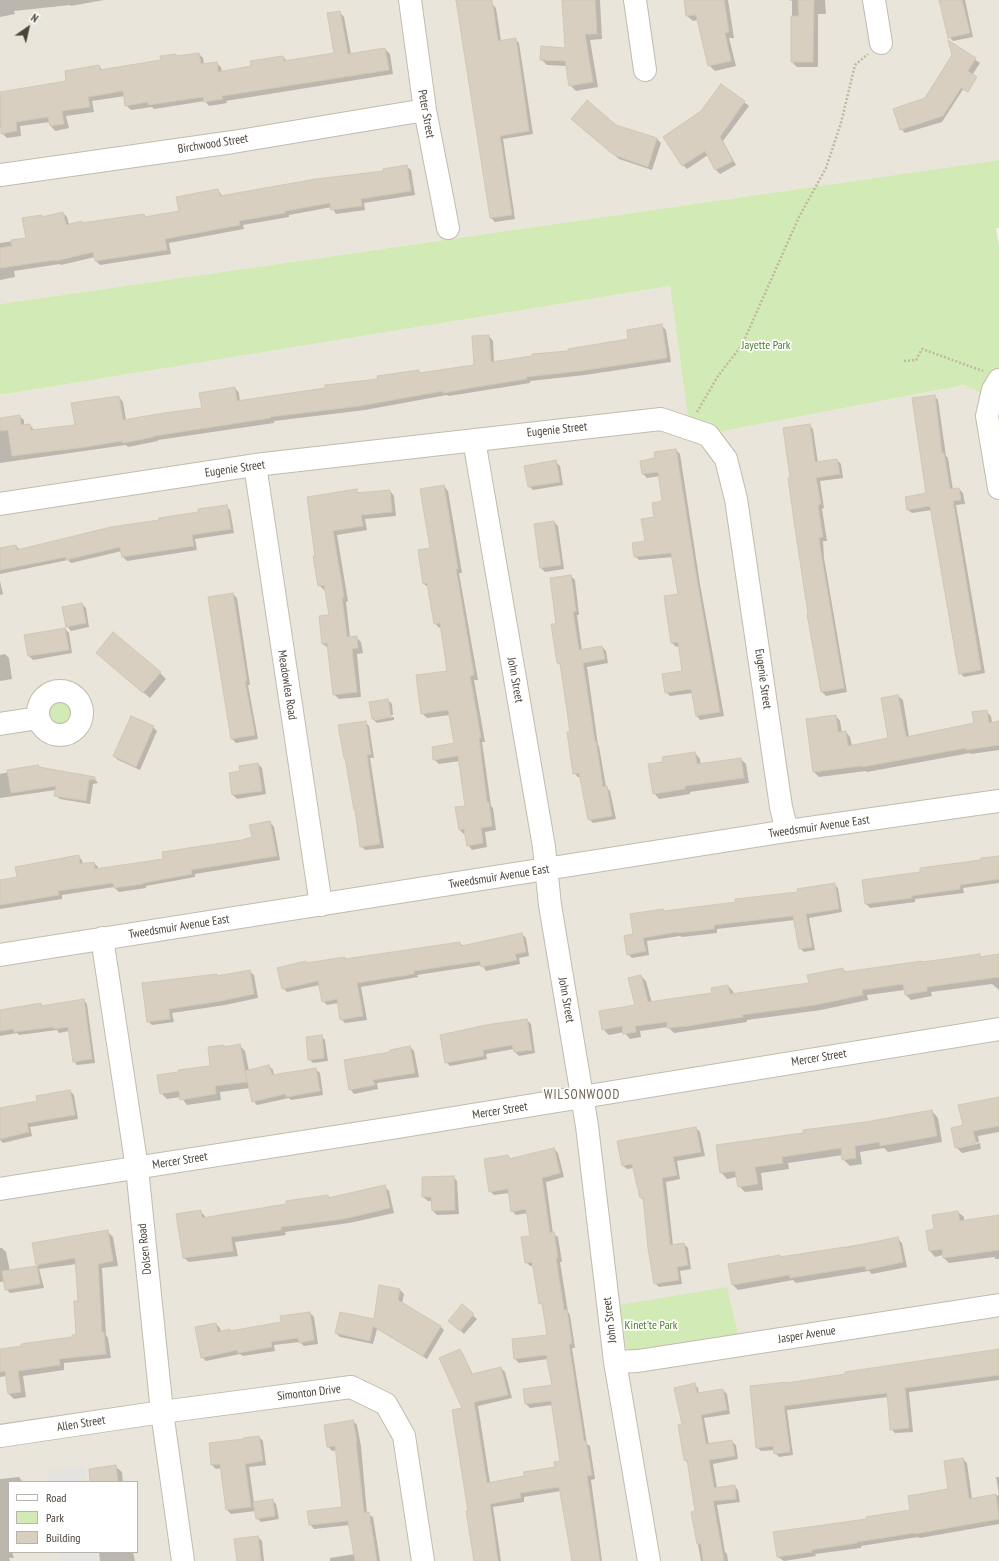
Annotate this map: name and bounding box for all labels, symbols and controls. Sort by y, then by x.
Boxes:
north arrow [8,8,48,48]
text: N [28,11,41,26]
street label: Peter Street [415,89,437,139]
street label: Birchwood Street [177,131,249,157]
park label: Jayette Park [742,339,790,353]
street label: Eugenie Street [526,420,588,440]
street label: Eugenie Street [204,458,266,480]
street label: Eugenie Street [752,648,774,710]
street label: Meadowlea Road [274,649,300,721]
street label: John Street [504,656,526,704]
street label: Tweedsmuir Avenue East [768,813,870,841]
street label: Tweedsmuir Avenue East [448,862,550,892]
street label: Tweedsmuir Avenue East [128,912,230,942]
street label: John Street [555,976,577,1024]
street label: Mercer Street [790,1047,848,1069]
district label: WILSONWOOD [544,1087,620,1103]
street label: Mercer Street [471,1100,529,1122]
street label: Mercer Street [151,1150,209,1172]
street label: Dolsen Road [135,1223,155,1275]
street label: John Street [600,1296,620,1344]
park label: Kinet'te Park [625,1319,677,1333]
street label: Jasper Avenue [777,1323,837,1347]
street label: Simonton Drive [276,1382,342,1404]
street label: Allen Street [56,1413,106,1435]
legend [8,1481,138,1553]
text: Road [46,1490,66,1505]
text: Park [46,1510,64,1525]
text: Building [46,1530,81,1545]

